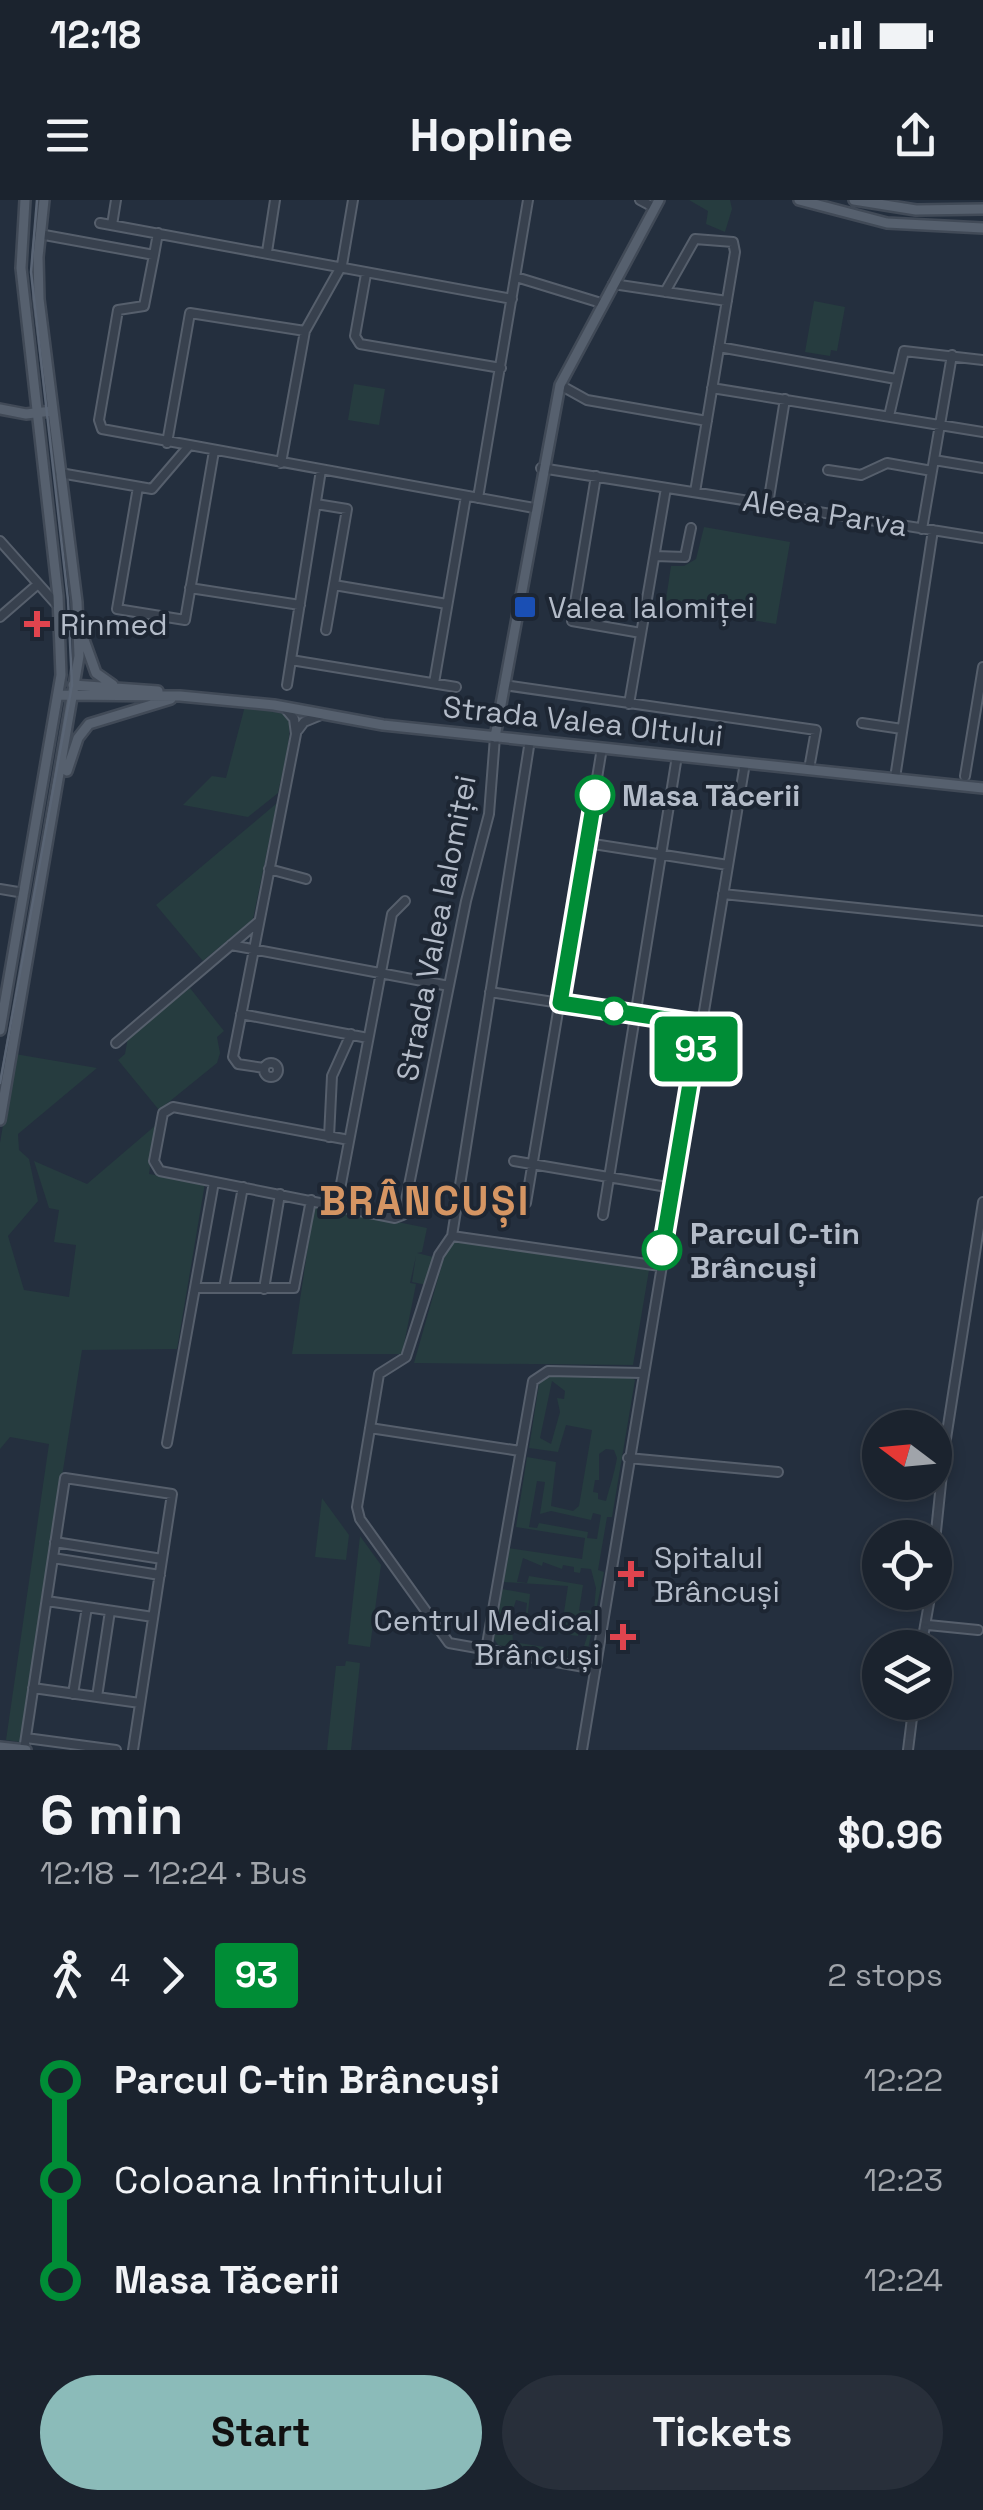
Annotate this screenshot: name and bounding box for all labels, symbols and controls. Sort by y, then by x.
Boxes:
text: 12:18 [50,11,141,59]
text: Hopline [410,107,573,164]
icon: menu [40,108,95,163]
icon: share [888,108,943,163]
street label: Aleea Parva [740,481,910,545]
place label: Valea Ialomiței [548,588,755,627]
marker: Valea Ialomiței [512,594,538,620]
place label: Rinmed [60,605,168,644]
marker: Rinmed [24,611,50,637]
street label: Strada Valea Oltului [441,687,725,755]
street label: Strada Valea Ialomiței [387,772,485,1084]
marker: Masa Tăcerii [576,776,614,814]
place label: Masa Tăcerii [622,776,800,815]
unlabelled marker [601,998,627,1024]
line badge: 93 [651,1016,741,1082]
text: 93 [675,1027,717,1071]
district label: BRÂNCUȘI [319,1176,531,1228]
place label: Parcul C-tin Brâncuși [690,1214,860,1287]
marker: Parcul C-tin Brâncuși [643,1231,681,1269]
north arrow [862,1410,952,1500]
map controls [862,1410,952,1720]
button: locate [862,1520,952,1610]
place label: Spitalul Brâncuși [654,1538,780,1611]
marker: Spitalul Brâncuși [618,1561,644,1587]
place label: Centrul Medical Brâncuși [374,1601,600,1674]
marker: Centrul Medical Brâncuși [610,1624,636,1650]
button: layers [862,1630,952,1720]
text: 6 min [40,1780,183,1850]
text: $0.96 [838,1811,943,1859]
text: 12:18 – 12:24 · Bus [40,1853,307,1893]
icon: walk [40,1948,95,2003]
icon: forward [145,1948,200,2003]
text: 93 [235,1953,278,1997]
text: 4 [110,1955,130,1995]
text: 2 stops [828,1955,943,1995]
text: Parcul C-tin Brâncuși [114,2056,500,2104]
text: 12:22 [864,2060,943,2100]
text: Coloana Infinitului [114,2156,444,2204]
text: 12:23 [864,2160,943,2200]
text: Masa Tăcerii [114,2256,340,2304]
text: 12:24 [864,2260,943,2300]
button: Start [40,2375,482,2490]
button: Tickets [502,2375,943,2490]

